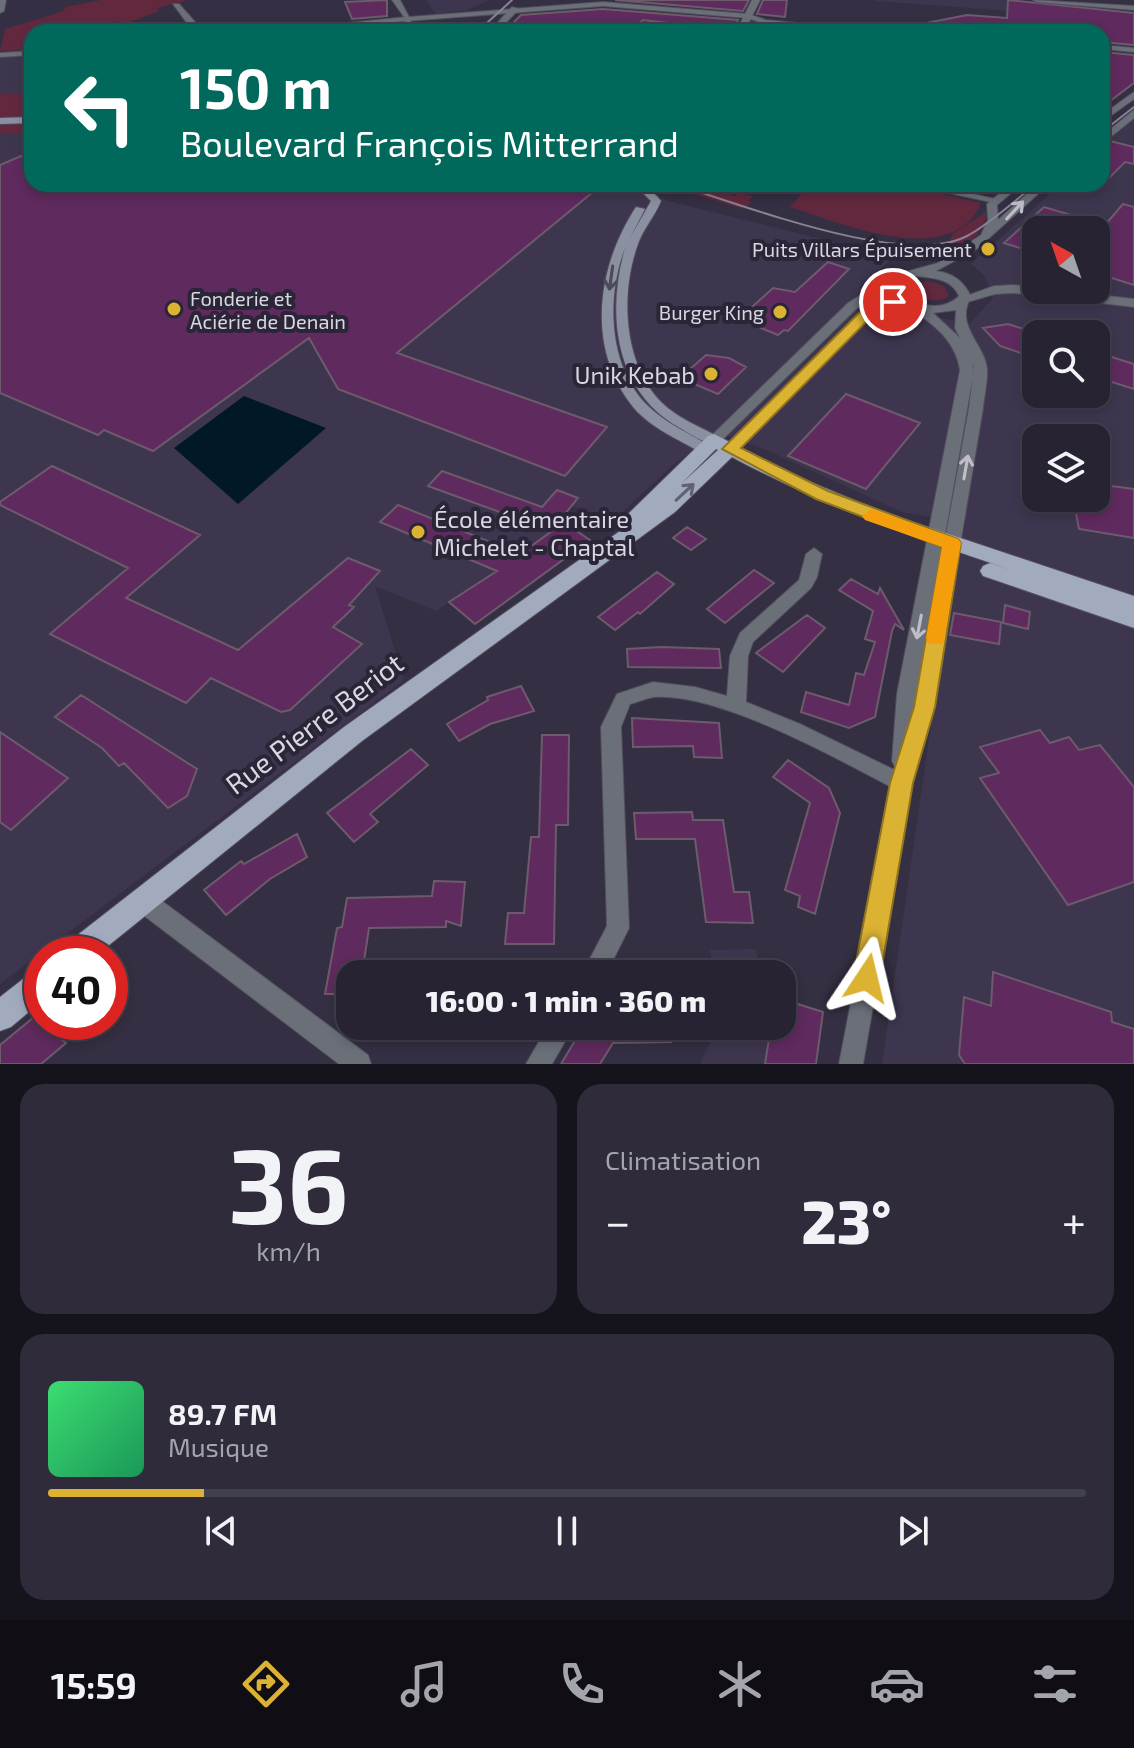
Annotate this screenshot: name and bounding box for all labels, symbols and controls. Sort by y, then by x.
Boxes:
text: 150 m [180,53,332,120]
icon: left [48,56,152,160]
text: Boulevard François Mitterrand [180,121,679,164]
one-way arrow [1006,200,1024,220]
north arrow [1022,216,1110,304]
map controls [1022,216,1110,512]
place label: Puits Villars Épuisement [752,237,972,261]
marker: Puits Villars Épuisement [979,240,997,258]
one-way arrow [602,265,617,290]
pin [859,268,927,336]
icon: arrive [871,280,915,324]
place label: Fonderie et Aciérie de Denain [190,286,346,333]
marker: Fonderie et Aciérie de Denain [165,300,183,318]
place label: Burger King [659,300,764,324]
marker: Burger King [771,303,789,321]
button: search [1022,320,1110,408]
place label: Unik Kebab [574,360,695,389]
marker: Unik Kebab [702,365,720,383]
button: layers [1022,424,1110,512]
one-way arrow [960,454,975,480]
one-way arrow [674,484,694,502]
place label: École élémentaire Michelet - Chaptal [434,504,634,561]
marker: École élémentaire Michelet - Chaptal [409,523,427,541]
one-way arrow [911,613,926,639]
street label: Rue Pierre Beriot [219,645,409,801]
speed limit sign: 40 [24,936,128,1040]
position arrow [825,936,909,1020]
text: 16:00 · 1 min · 360 m [426,982,706,1018]
text: 36 [228,1120,349,1245]
text: Climatisation [605,1144,761,1175]
text: 23° [801,1184,891,1256]
text: − [605,1194,631,1247]
text: + [1062,1194,1086,1247]
text: km/h [256,1235,321,1266]
text: 89.7 FM [168,1395,277,1431]
text: Musique [168,1431,269,1462]
icon: previous [199,1509,243,1553]
icon: pause [545,1509,589,1553]
icon: next [891,1509,935,1553]
icon: directions [238,1656,294,1712]
icon: music [396,1656,452,1712]
icon: phone [554,1656,610,1712]
icon: climate [712,1656,768,1712]
icon: car [869,1656,925,1712]
icon: filters [1027,1656,1083,1712]
text: 15:59 [51,1663,137,1706]

